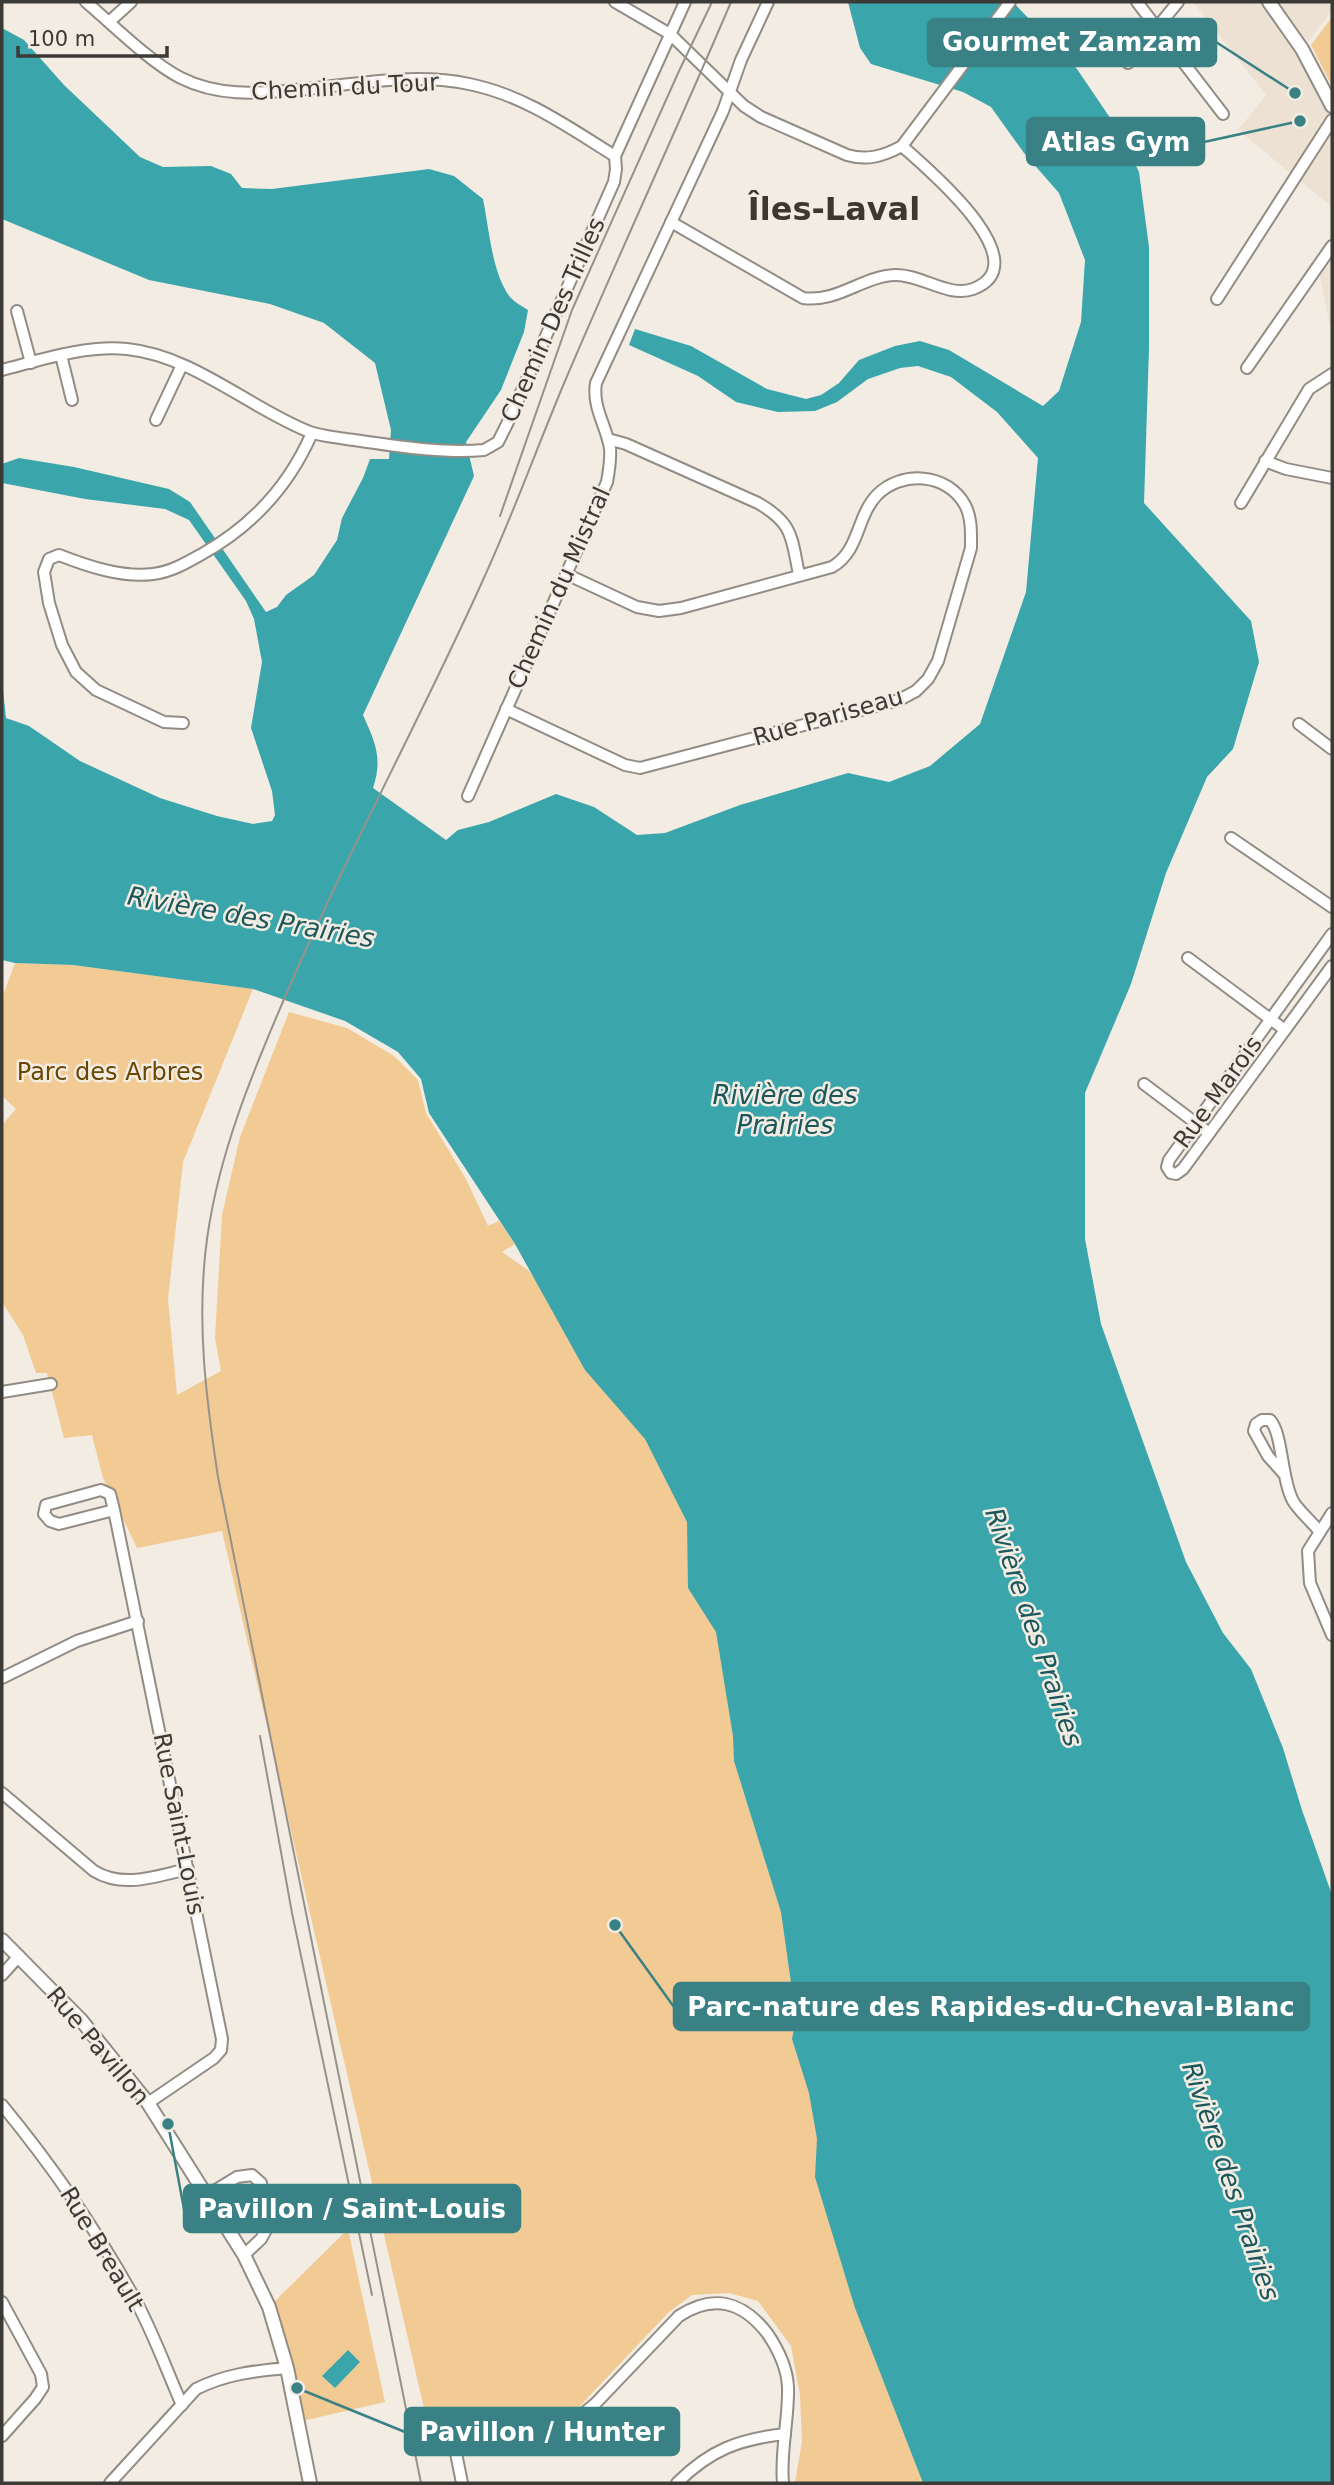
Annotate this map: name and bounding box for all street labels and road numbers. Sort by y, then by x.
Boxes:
street label: Chemin du Tour [250,68,440,106]
street label: Chemin Des Trilles [495,213,611,427]
street label: Chemin du Mistral [502,483,616,693]
street label: Rue Pariseau [750,682,906,752]
street label: Rue Marois [1168,1030,1268,1154]
street label: Rue Saint-Louis [148,1730,210,1918]
street label: Rue Pavillon [41,1981,155,2111]
street label: Rue Breault [54,2182,150,2316]

